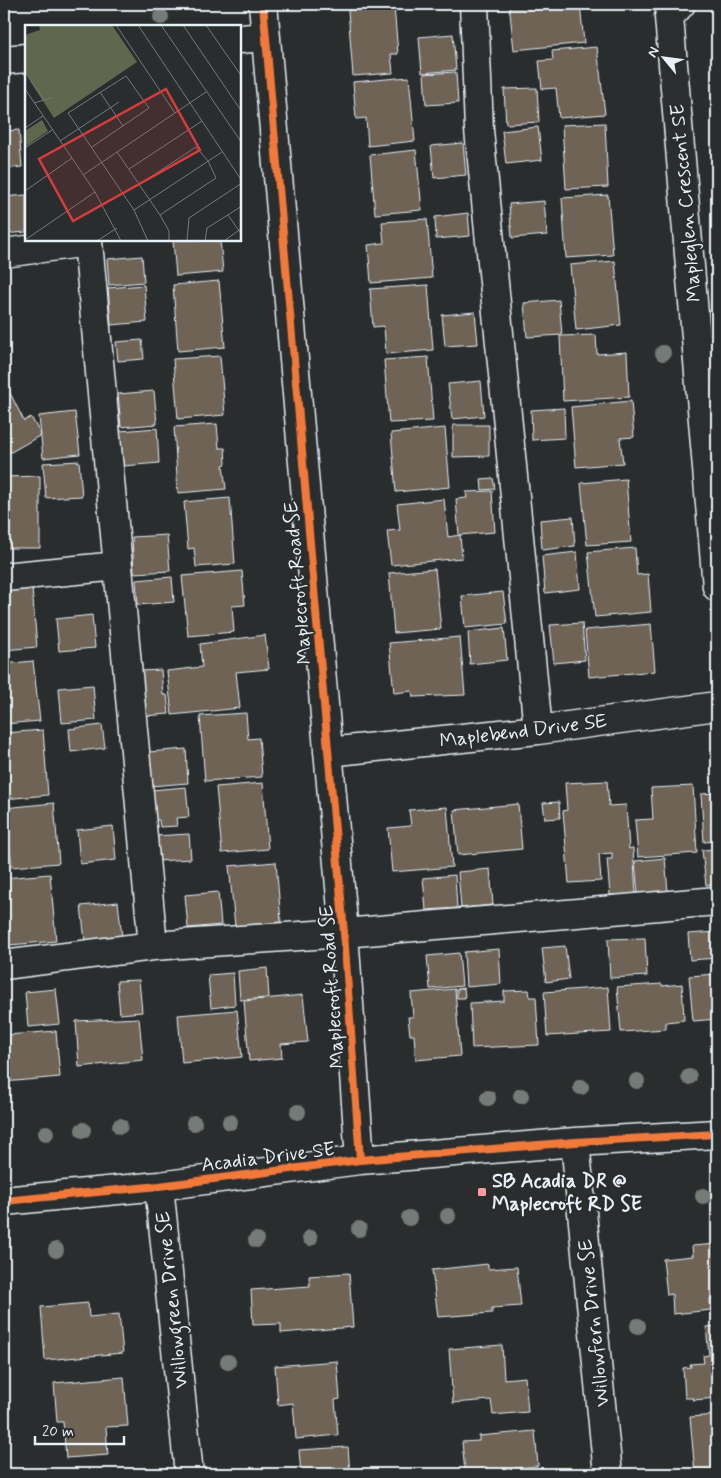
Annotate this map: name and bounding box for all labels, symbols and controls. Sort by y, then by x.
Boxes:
inset map [25,25,241,241]
north arrow [638,32,688,82]
text: N [643,44,664,61]
street label: Mapleglen Crescent SE [664,103,709,303]
street label: Maplecroft Road SE [278,500,319,666]
street label: Maplebend Drive SE [438,708,608,755]
street label: Maplecroft Road SE [313,904,352,1070]
street label: Acadia Drive SE [200,1136,337,1179]
place label: SB Acadia DR @ Maplecroft RD SE [492,1168,643,1218]
marker: SB Acadia DR @ Maplecroft RD SE [476,1186,488,1198]
street label: Willowgreen Drive SE [150,1210,197,1390]
street label: Willowfern Drive SE [572,1238,617,1408]
scale bar [35,1413,124,1445]
text: 20 m [42,1422,74,1442]

